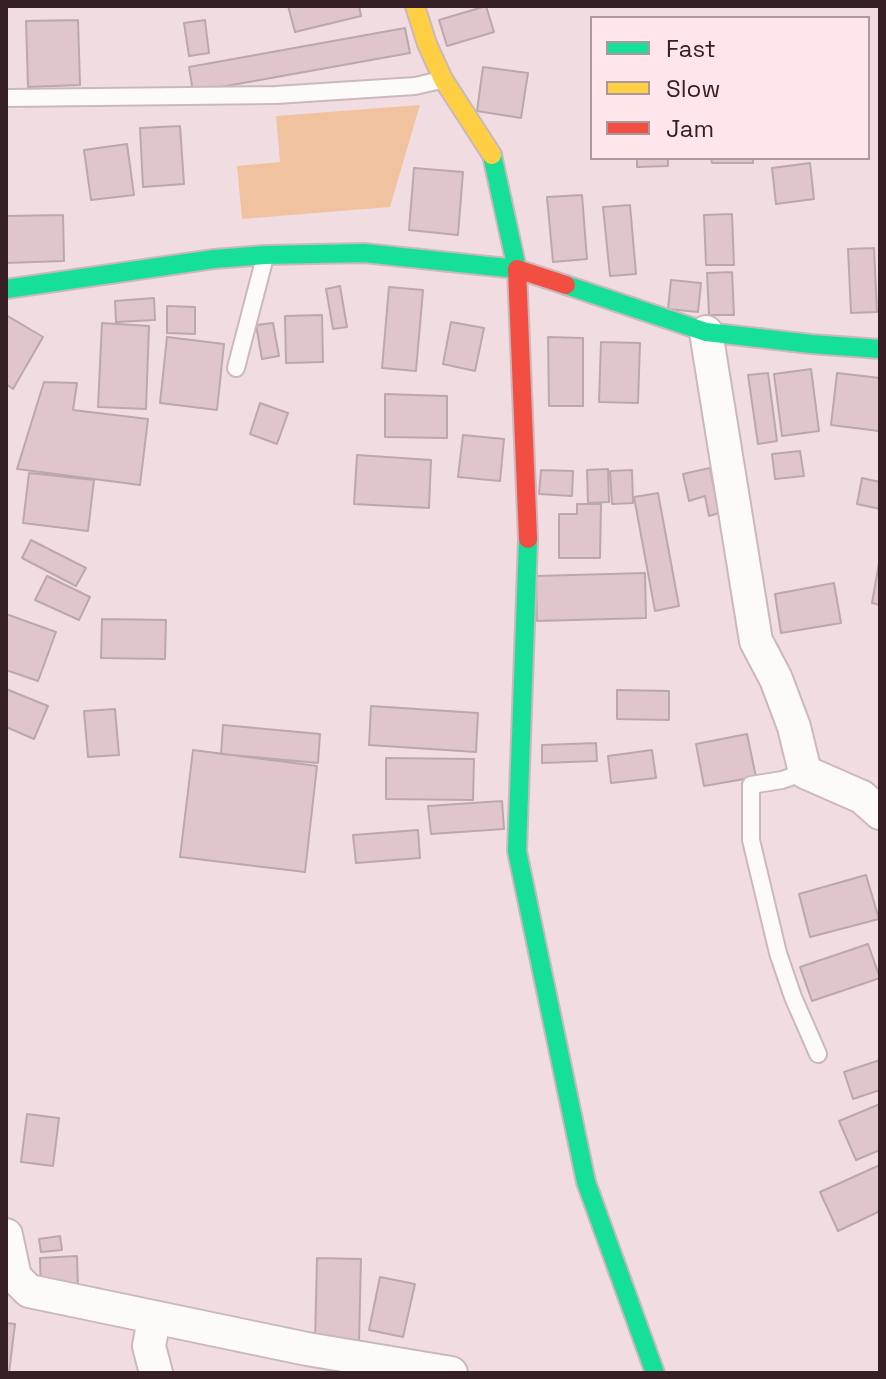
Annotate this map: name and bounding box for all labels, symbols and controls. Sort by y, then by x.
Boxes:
legend [590,16,870,160]
text: Fast [666,33,716,64]
text: Slow [666,73,720,104]
text: Jam [666,113,714,144]

